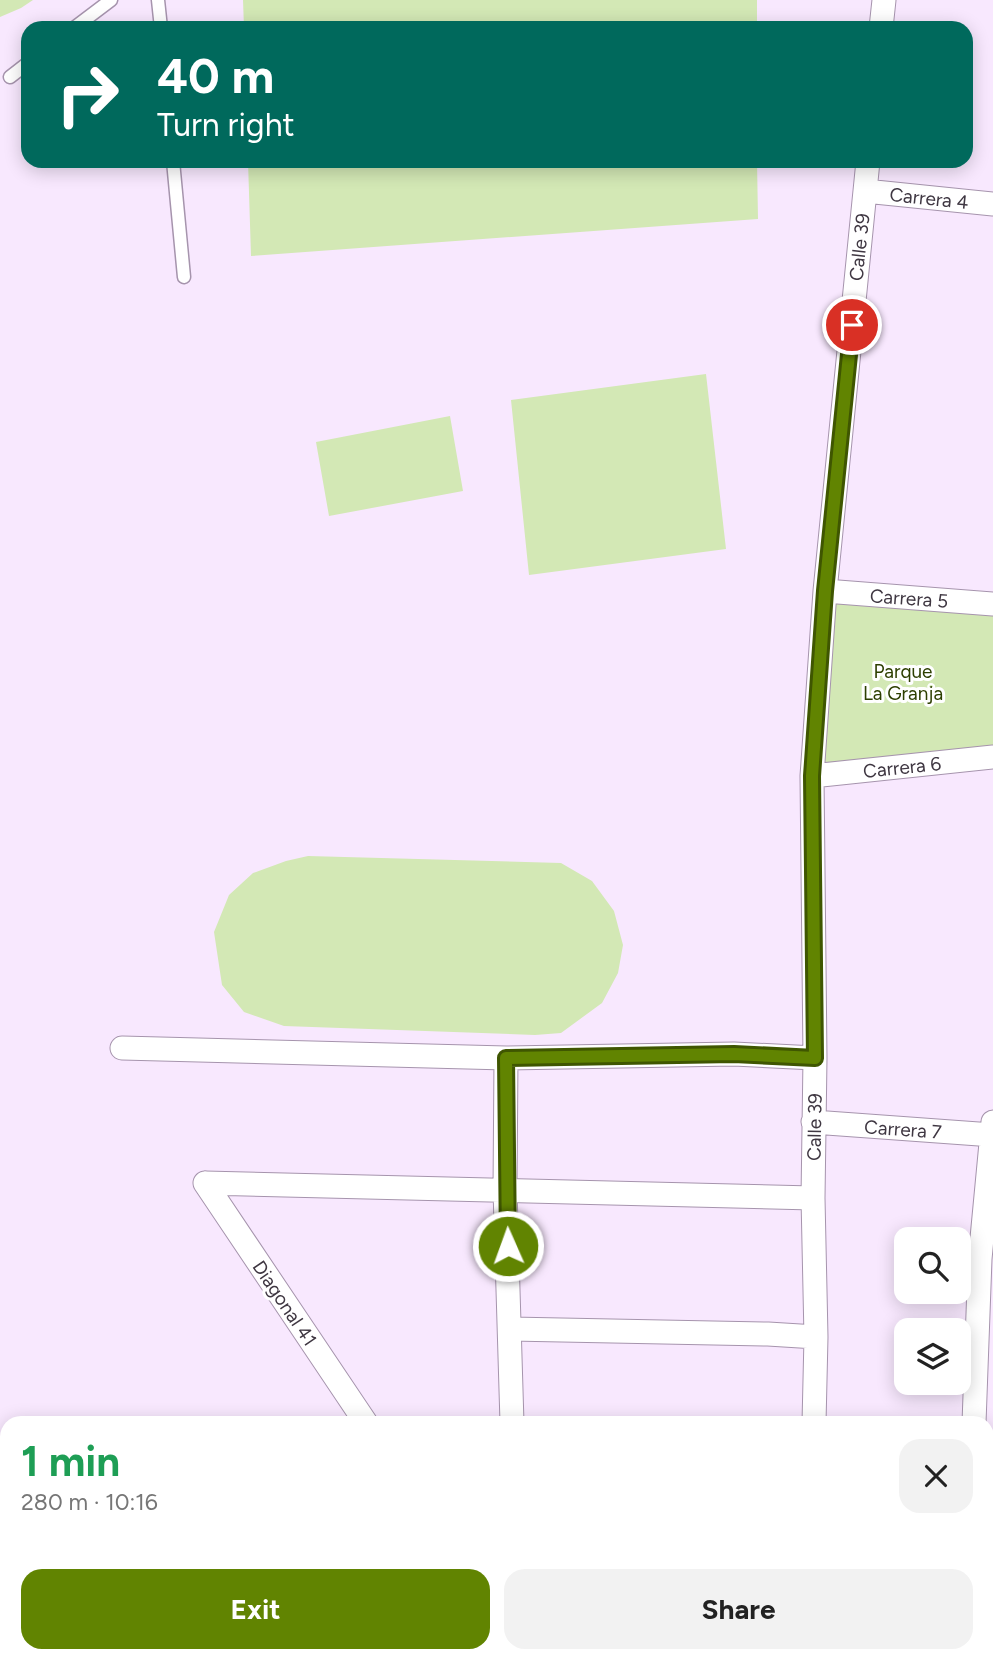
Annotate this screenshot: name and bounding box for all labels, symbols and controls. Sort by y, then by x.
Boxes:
text: 40 m [157,46,274,105]
icon: right [42,49,133,140]
text: Turn right [157,106,295,144]
street label: Carrera 4 [888,183,970,214]
street label: Calle 39 [845,212,874,282]
pin [822,295,882,355]
icon: arrive [833,306,871,344]
street label: Carrera 5 [869,584,949,613]
park label: Parque La Granja [863,660,943,705]
street label: Carrera 6 [862,752,942,783]
street label: Calle 39 [802,1093,827,1161]
street label: Carrera 7 [863,1115,942,1144]
position arrow [471,1209,545,1283]
map controls [894,1227,971,1395]
button: search [894,1227,971,1304]
street label: Diagonal 41 [248,1256,322,1350]
button: layers [894,1318,971,1395]
text: 1 min [21,1436,120,1487]
button: close [899,1439,973,1513]
text: 280 m · 10:16 [21,1488,158,1516]
button: Exit [21,1569,490,1649]
button: Share [504,1569,973,1649]

